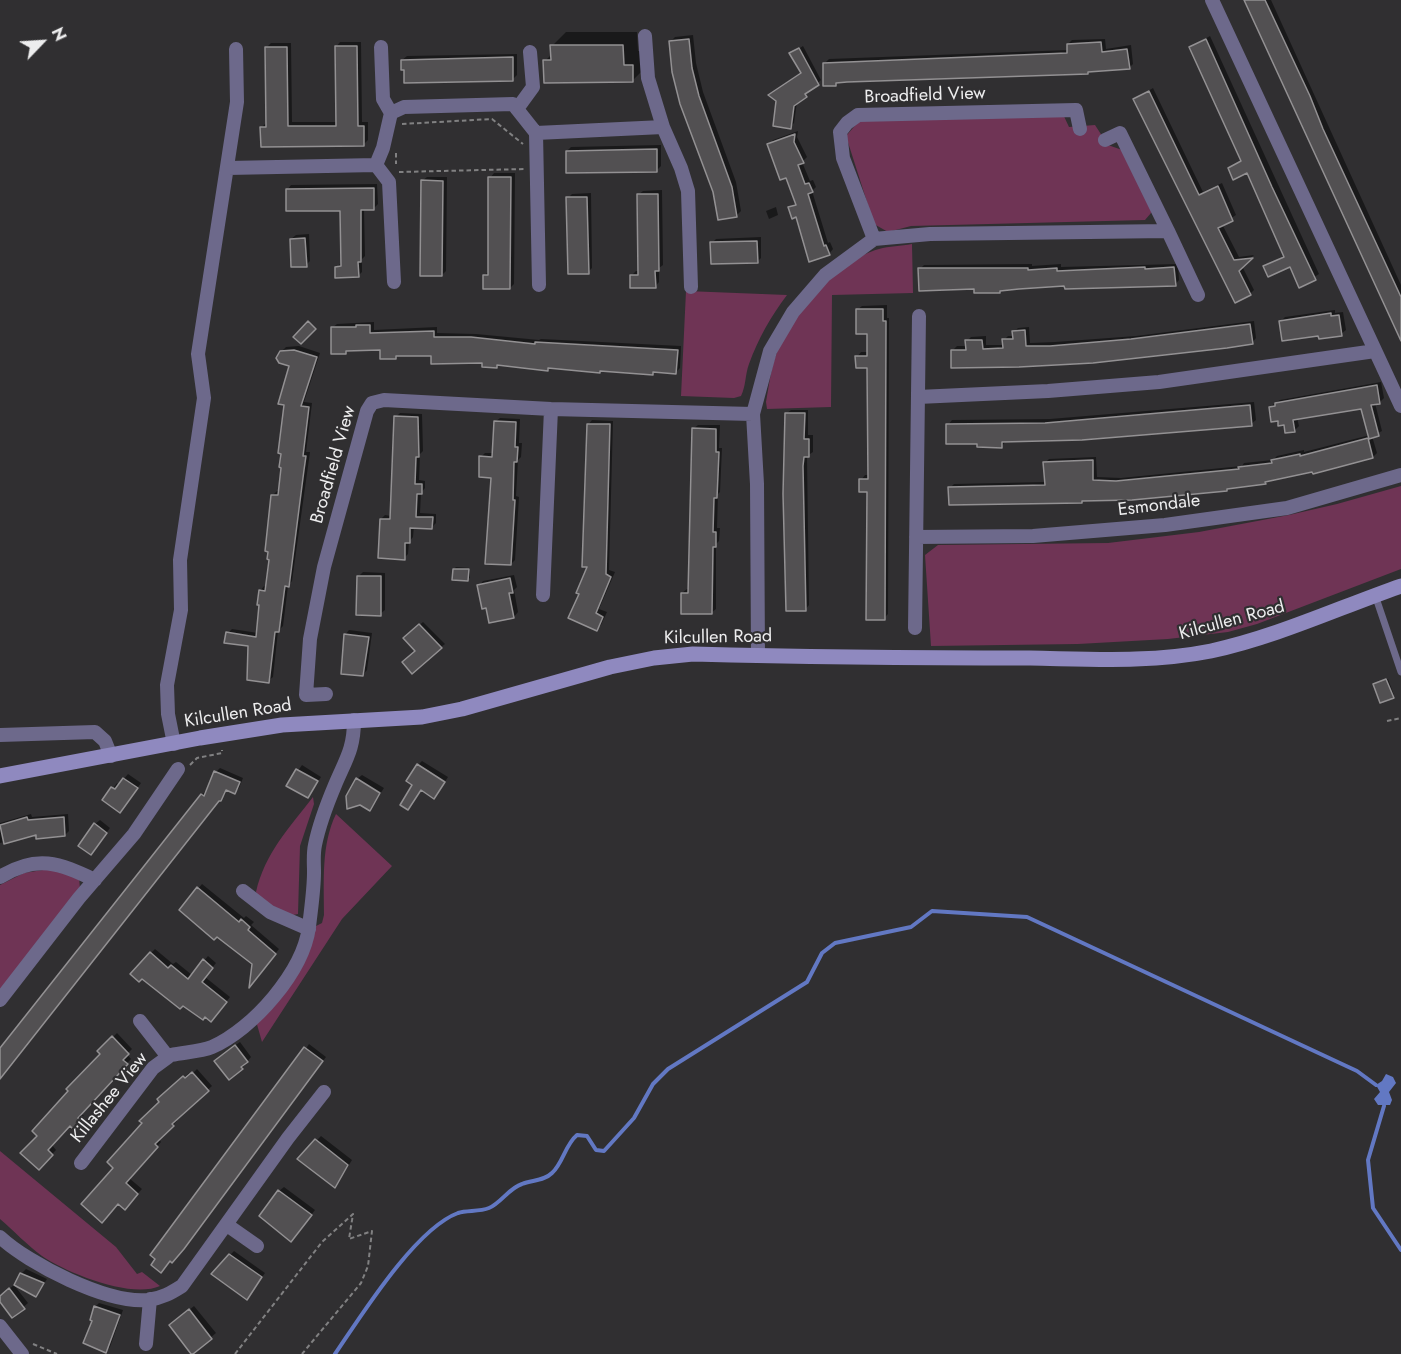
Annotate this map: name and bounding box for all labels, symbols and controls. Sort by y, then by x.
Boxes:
north arrow [12,12,72,72]
text: N [46,24,72,45]
street label: Broadfield View [864,83,986,109]
street label: Broadfield View [307,404,361,526]
street label: Esmondale [1117,490,1201,522]
street label: Kilcullen Road [1177,597,1287,645]
street label: Kilcullen Road [664,626,772,650]
street label: Kilcullen Road [183,695,293,733]
street label: Killashee View [67,1048,153,1148]

